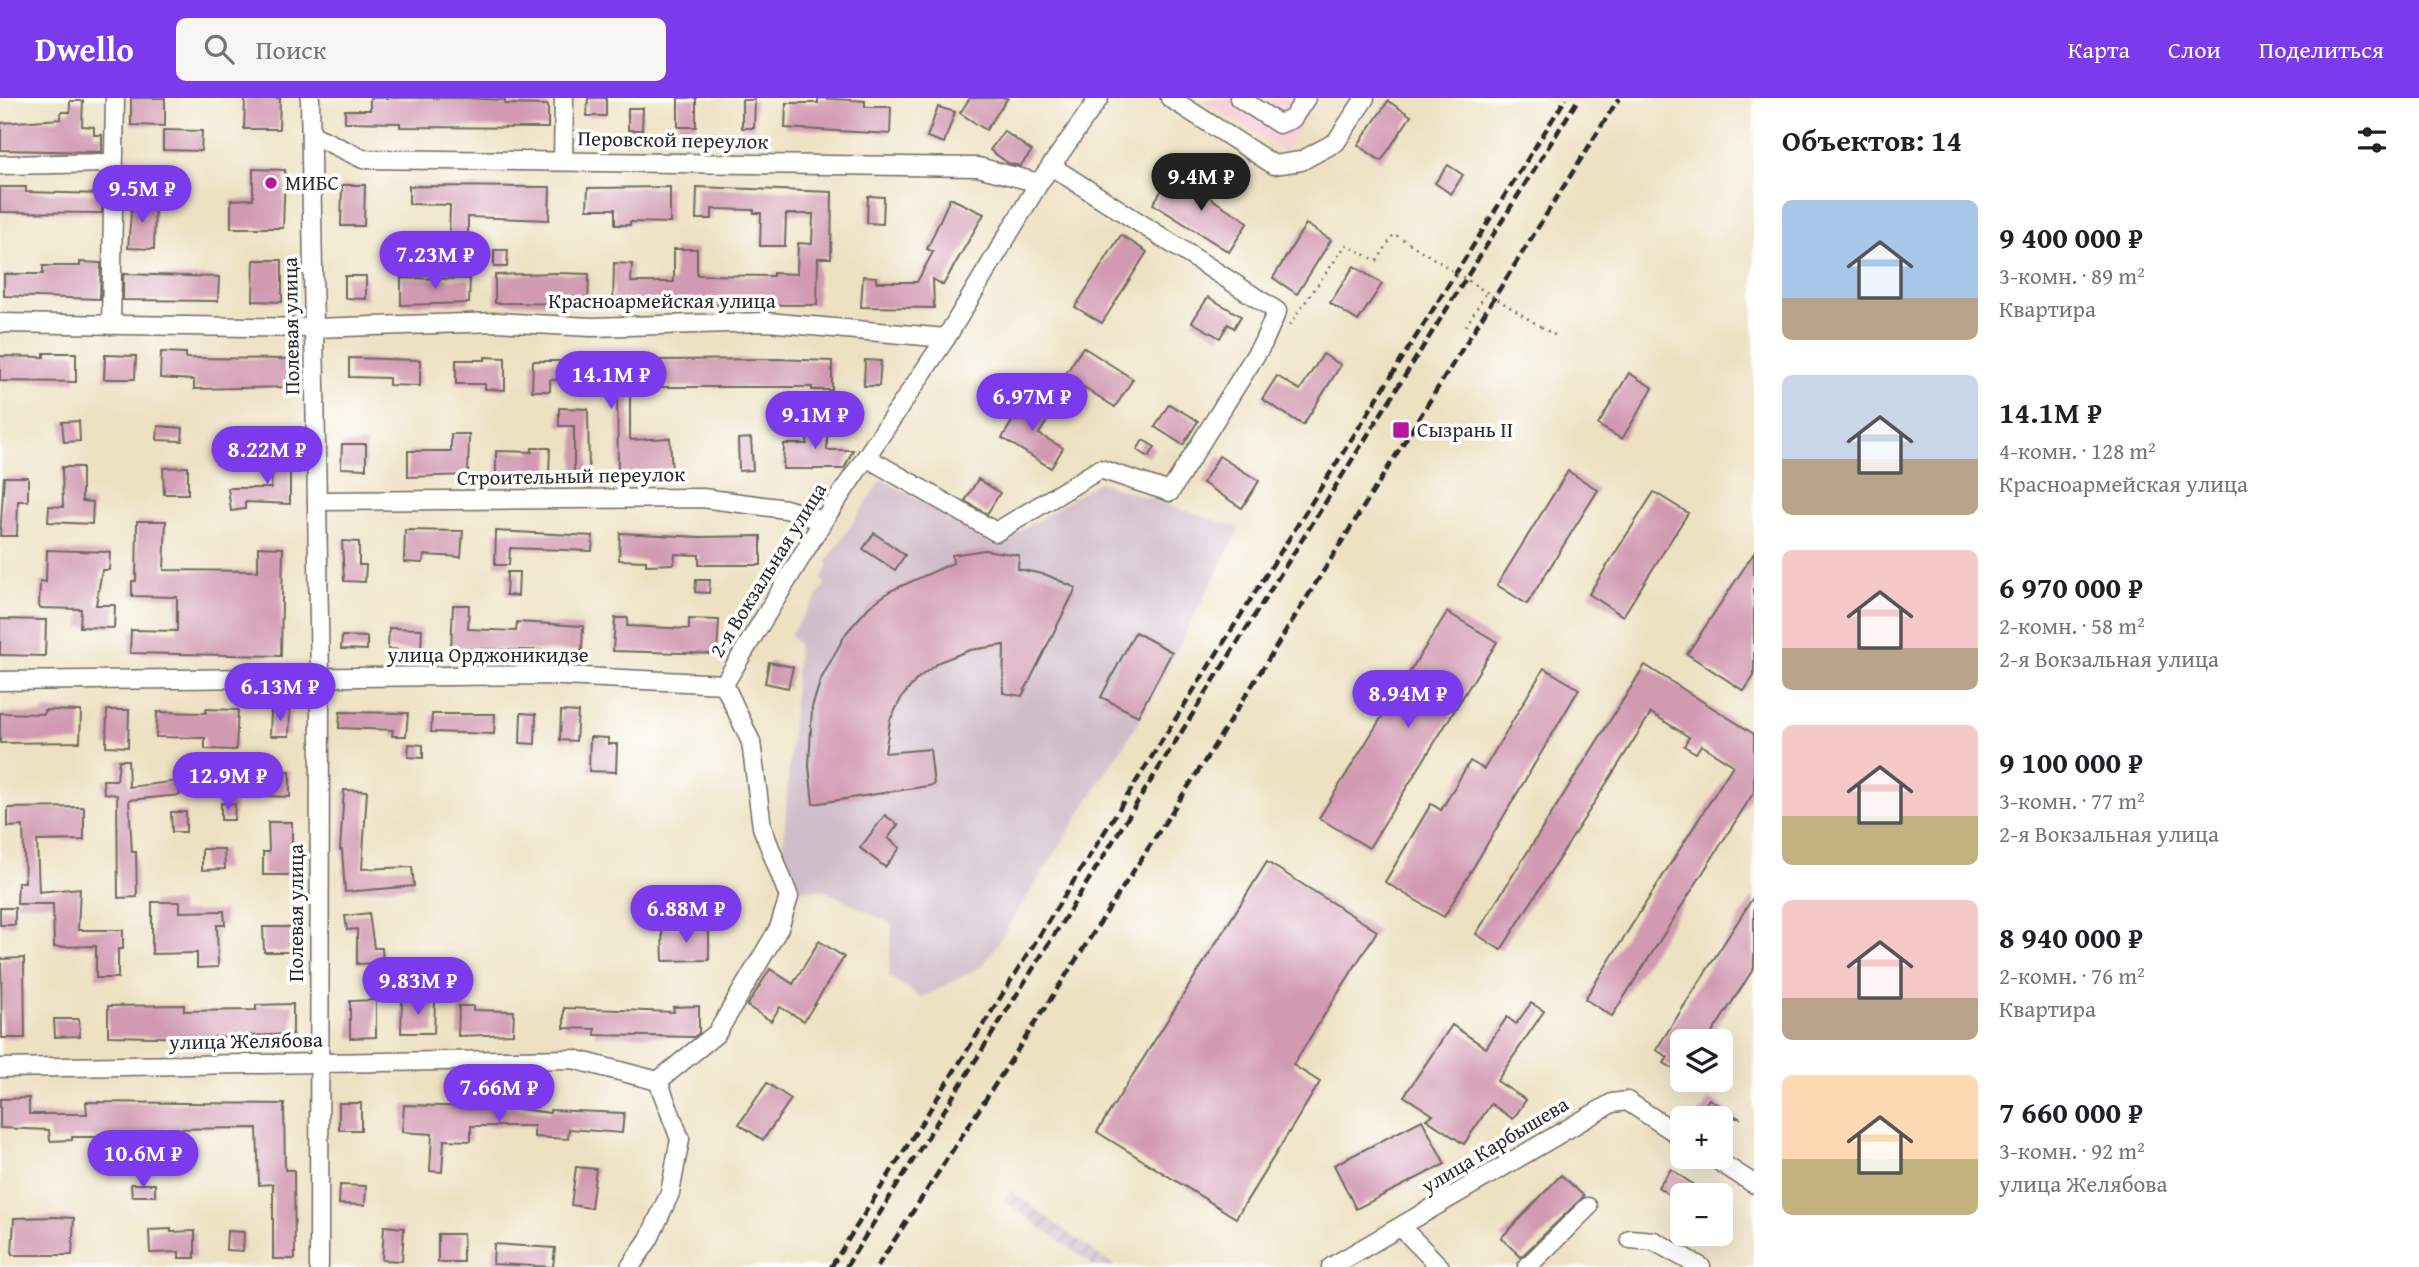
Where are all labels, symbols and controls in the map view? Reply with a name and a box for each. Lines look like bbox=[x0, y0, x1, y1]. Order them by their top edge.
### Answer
search box bbox=[176, 18, 666, 81]
text: Dwello bbox=[35, 25, 134, 73]
icon: search bbox=[200, 30, 238, 68]
text: Поиск bbox=[256, 30, 326, 69]
text: Карта bbox=[2068, 32, 2130, 67]
text: Слои bbox=[2168, 32, 2221, 67]
text: Поделиться bbox=[2259, 32, 2384, 67]
text: Объектов: 14 bbox=[1782, 118, 1962, 162]
icon: filters bbox=[2353, 121, 2391, 159]
street label: Перовской переулок bbox=[577, 122, 769, 157]
pin: 9.4M ₽ bbox=[1144, 153, 1258, 213]
text: 9.4M ₽ bbox=[1167, 159, 1235, 192]
pin: 9.5M ₽ bbox=[85, 166, 199, 225]
place label: МИБС bbox=[285, 167, 339, 198]
text: 9.5M ₽ bbox=[108, 171, 176, 204]
marker: МИБС bbox=[263, 175, 279, 191]
text: 9 400 000 ₽ bbox=[1999, 215, 2143, 259]
icon: home bbox=[1838, 228, 1922, 312]
pin: 7.23M ₽ bbox=[370, 232, 500, 291]
text: 7.23M ₽ bbox=[395, 237, 475, 270]
street label: Полевая улица bbox=[274, 257, 307, 395]
text: 3-комн. · 89 m² bbox=[1999, 259, 2145, 292]
street label: Красноармейская улица bbox=[548, 285, 776, 316]
text: Квартира bbox=[1999, 292, 2096, 325]
pin: 14.1M ₽ bbox=[546, 352, 676, 411]
text: 14.1M ₽ bbox=[571, 357, 651, 390]
pin: 6.97M ₽ bbox=[967, 374, 1097, 433]
text: 6.97M ₽ bbox=[992, 379, 1072, 412]
text: 14.1M ₽ bbox=[1999, 390, 2102, 434]
pin: 9.1M ₽ bbox=[758, 392, 872, 451]
text: 9.1M ₽ bbox=[781, 397, 849, 430]
icon: home bbox=[1838, 403, 1922, 487]
place label: Сызрань II bbox=[1417, 414, 1513, 445]
marker: Сызрань II bbox=[1391, 420, 1411, 440]
pin: 8.22M ₽ bbox=[202, 426, 332, 486]
text: 8.22M ₽ bbox=[227, 432, 307, 465]
text: 4-комн. · 128 m² bbox=[1999, 434, 2156, 467]
street label: Строительный переулок bbox=[457, 458, 685, 493]
text: Красноармейская улица bbox=[1999, 467, 2248, 500]
street label: 2-я Вокзальная улица bbox=[701, 476, 834, 663]
text: 6 970 000 ₽ bbox=[1999, 565, 2143, 609]
icon: home bbox=[1838, 578, 1922, 662]
text: 2-комн. · 58 m² bbox=[1999, 609, 2145, 642]
street label: улица Орджоникидзе bbox=[386, 639, 589, 670]
text: 2-я Вокзальная улица bbox=[1999, 642, 2219, 675]
pin: 6.13M ₽ bbox=[215, 664, 345, 723]
text: 6.13M ₽ bbox=[240, 669, 320, 702]
pin: 8.94M ₽ bbox=[1343, 670, 1473, 730]
text: 8.94M ₽ bbox=[1368, 676, 1448, 709]
text: 9 100 000 ₽ bbox=[1999, 740, 2143, 784]
pin: 12.9M ₽ bbox=[163, 752, 293, 812]
icon: home bbox=[1838, 753, 1922, 837]
text: 12.9M ₽ bbox=[188, 758, 268, 791]
text: 3-комн. · 77 m² bbox=[1999, 784, 2145, 817]
text: 2-я Вокзальная улица bbox=[1999, 817, 2219, 850]
street label: Полевая улица bbox=[280, 844, 311, 982]
pin: 6.88M ₽ bbox=[621, 886, 751, 945]
text: 6.88M ₽ bbox=[646, 891, 726, 924]
text: 8 940 000 ₽ bbox=[1999, 915, 2143, 959]
icon: home bbox=[1838, 928, 1922, 1012]
pin: 9.83M ₽ bbox=[353, 958, 483, 1017]
text: 2-комн. · 76 m² bbox=[1999, 959, 2145, 992]
text: 9.83M ₽ bbox=[378, 963, 458, 996]
text: Квартира bbox=[1999, 992, 2096, 1025]
street label: улица Желябова bbox=[168, 1024, 323, 1057]
map controls bbox=[1670, 1029, 1733, 1246]
button: layers bbox=[1670, 1029, 1733, 1092]
pin: 7.66M ₽ bbox=[434, 1065, 564, 1124]
text: 7.66M ₽ bbox=[459, 1070, 539, 1103]
street label: улица Карбышева bbox=[1414, 1088, 1574, 1201]
text: 7 660 000 ₽ bbox=[1999, 1090, 2143, 1134]
icon: home bbox=[1838, 1103, 1922, 1187]
button: + bbox=[1670, 1106, 1733, 1169]
pin: 10.6M ₽ bbox=[78, 1130, 208, 1190]
text: 3-комн. · 92 m² bbox=[1999, 1134, 2145, 1167]
text: 10.6M ₽ bbox=[103, 1136, 183, 1169]
text: улица Желябова bbox=[1999, 1167, 2167, 1200]
button: − bbox=[1670, 1183, 1733, 1246]

